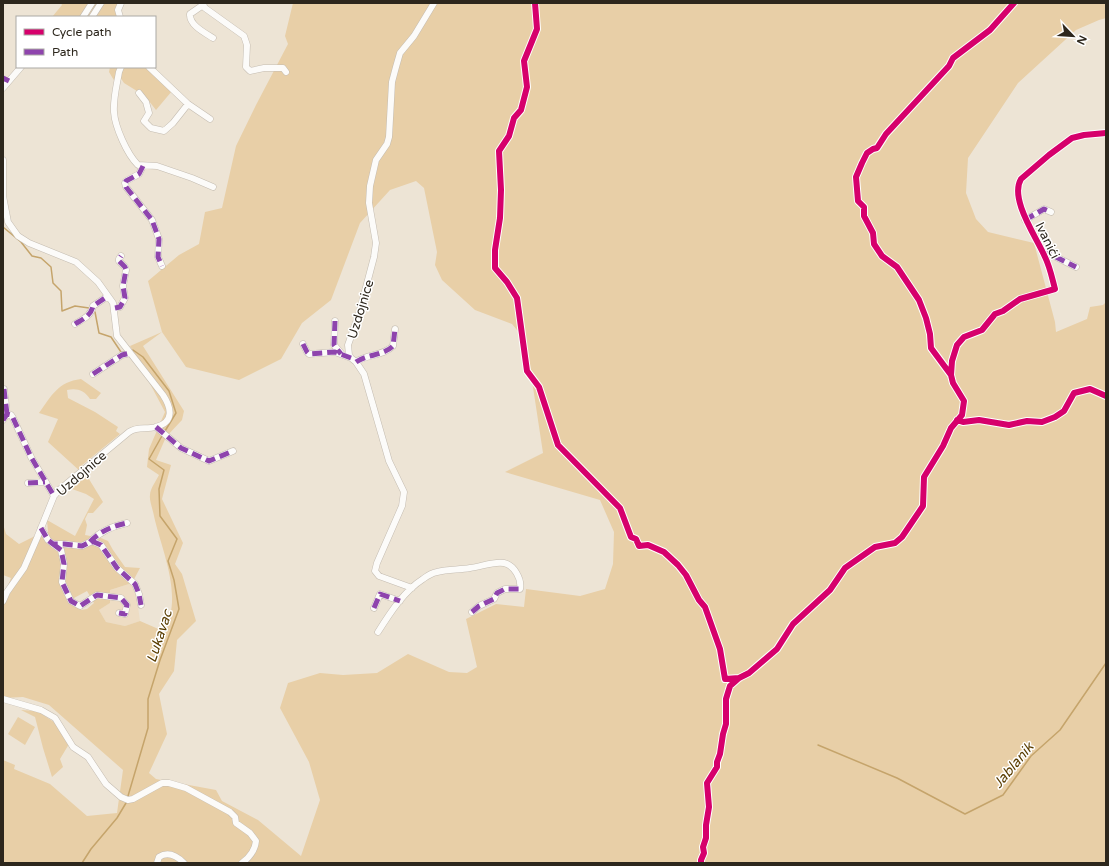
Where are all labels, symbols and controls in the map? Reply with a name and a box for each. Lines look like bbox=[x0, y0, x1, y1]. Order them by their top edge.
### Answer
legend bbox=[16, 16, 156, 68]
north arrow bbox=[1053, 16, 1093, 56]
text: Cycle path bbox=[52, 25, 111, 39]
text: N bbox=[1074, 33, 1089, 47]
text: Path bbox=[52, 45, 78, 59]
street label: Ivanići bbox=[1031, 219, 1063, 261]
street label: Uzdojnice bbox=[344, 278, 378, 341]
street label: Uzdojnice bbox=[53, 448, 110, 500]
water label: Lukavac bbox=[143, 606, 176, 665]
water label: Jablanik bbox=[989, 738, 1038, 792]

